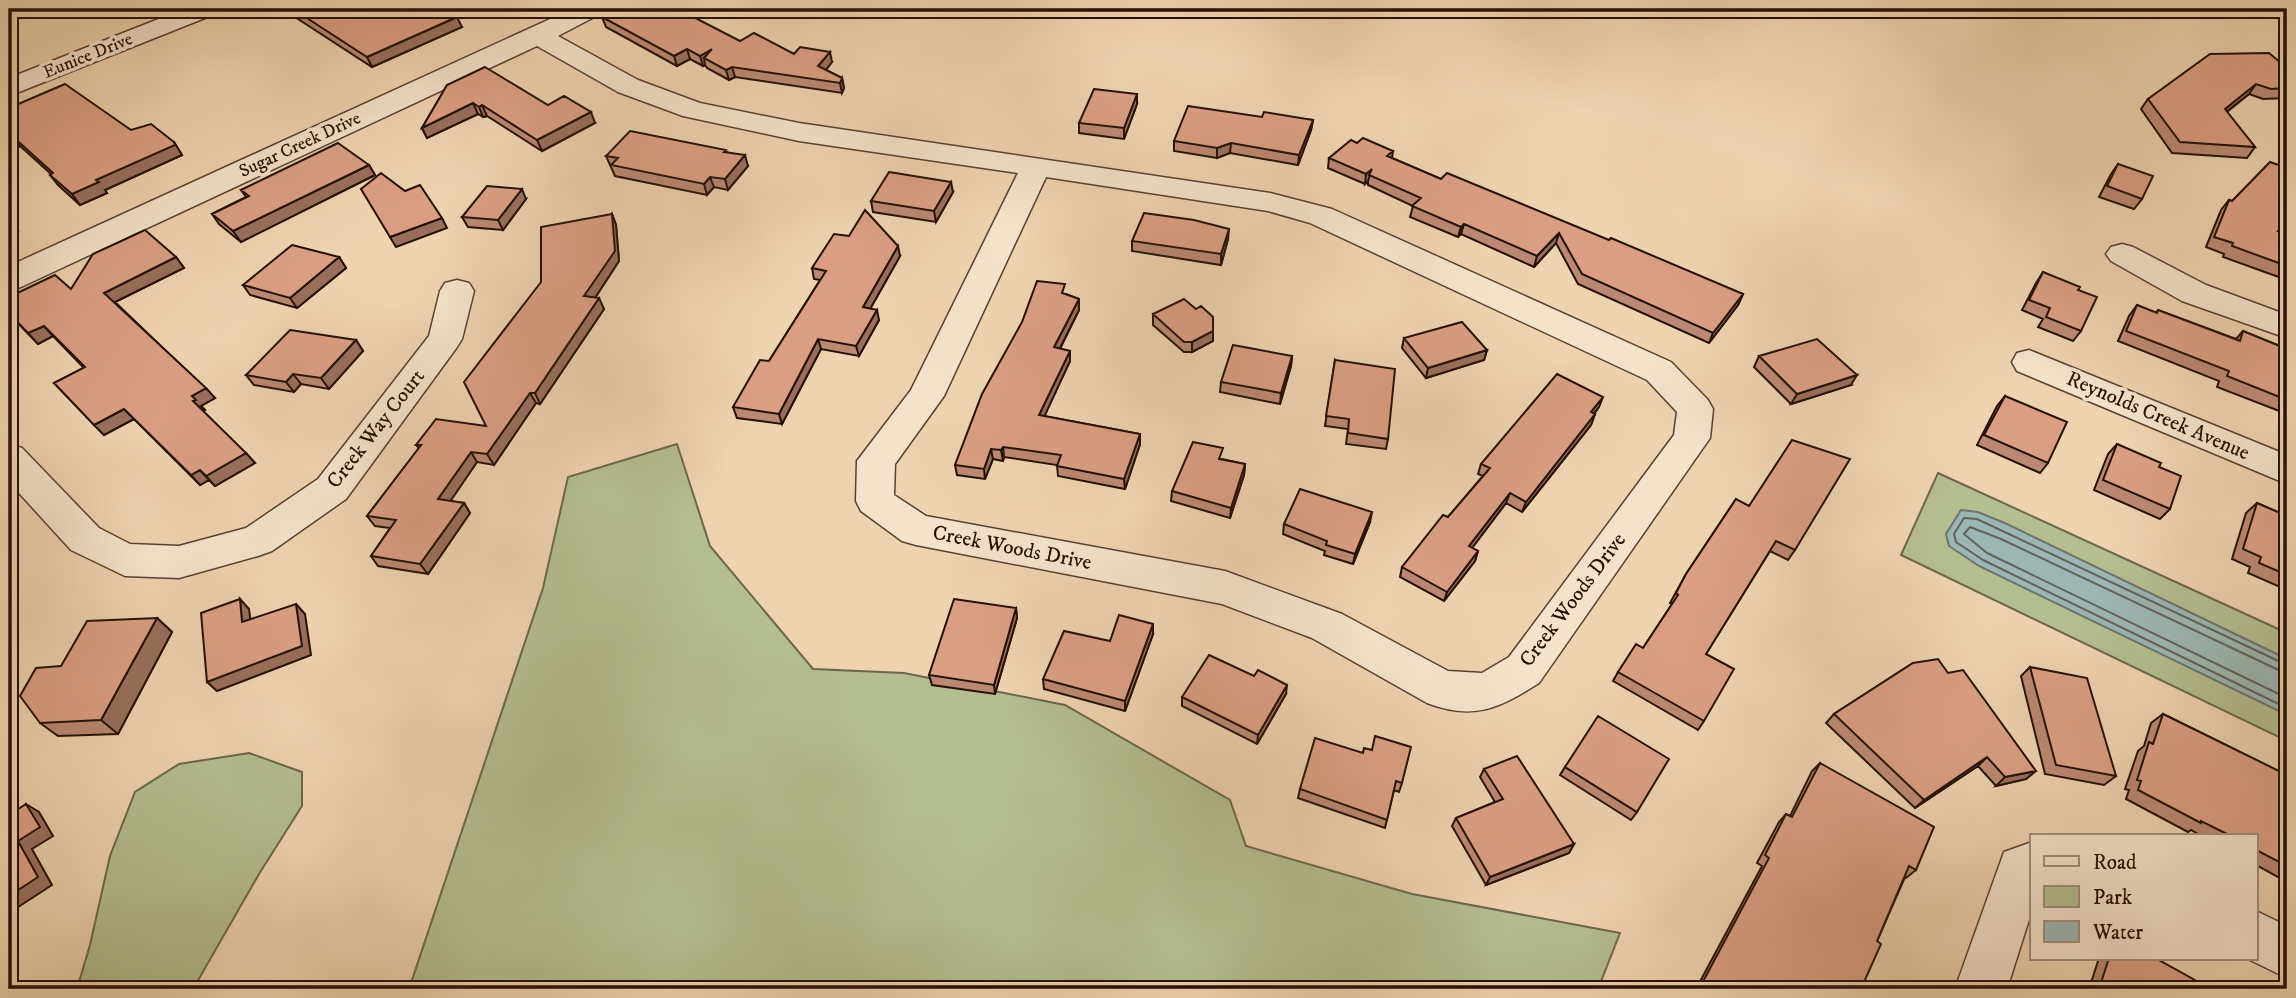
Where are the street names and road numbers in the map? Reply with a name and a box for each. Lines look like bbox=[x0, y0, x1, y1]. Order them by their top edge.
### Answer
street label: Eunice Drive bbox=[40, 28, 136, 84]
street label: Sugar Creek Drive bbox=[236, 107, 364, 183]
street label: Creek Way Court bbox=[321, 364, 431, 494]
street label: Reynolds Creek Avenue bbox=[2063, 366, 2254, 466]
street label: Creek Woods Drive bbox=[930, 520, 1094, 576]
street label: Creek Woods Drive bbox=[1514, 528, 1632, 672]

